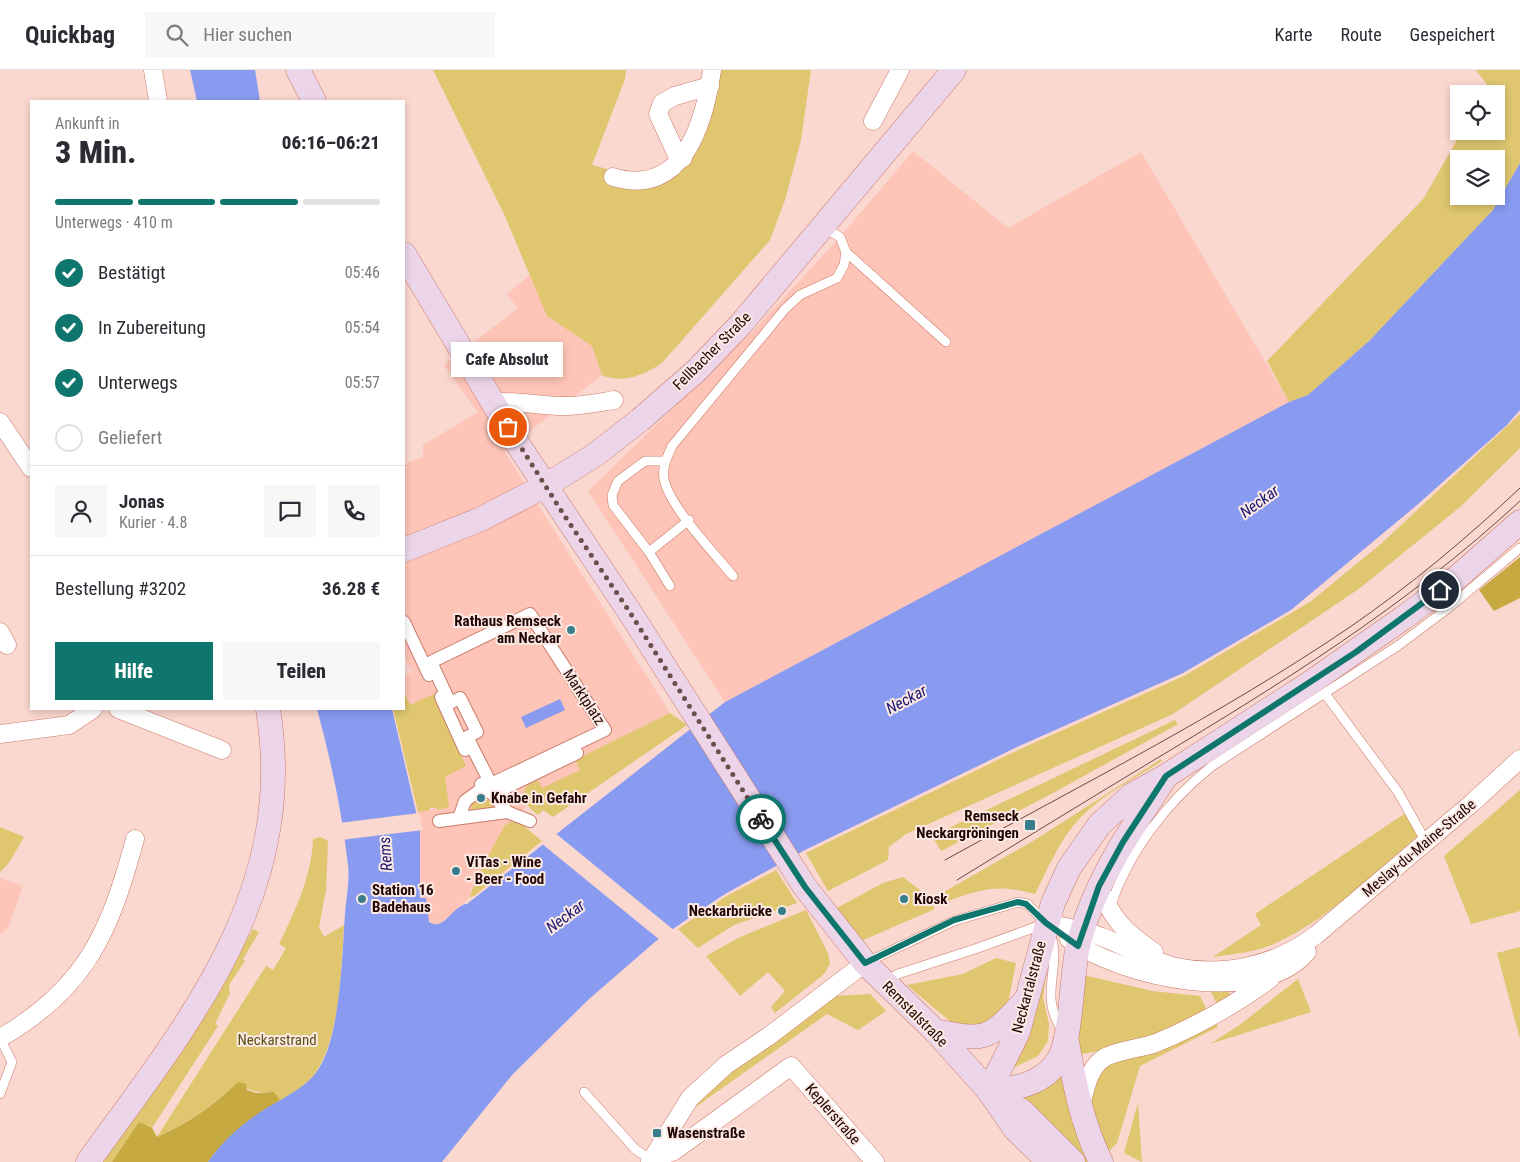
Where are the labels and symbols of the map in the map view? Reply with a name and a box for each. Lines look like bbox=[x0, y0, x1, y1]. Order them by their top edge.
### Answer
street label: Fellbacher Straße bbox=[669, 308, 755, 394]
callout: Cafe Absolut bbox=[452, 342, 564, 377]
pin bbox=[487, 406, 529, 448]
water label: Neckar bbox=[1236, 480, 1283, 522]
pin bbox=[1419, 569, 1461, 611]
place label: Rathaus Remseck am Neckar bbox=[454, 612, 562, 647]
marker: Rathaus Remseck am Neckar bbox=[565, 624, 577, 636]
street label: Marktplatz bbox=[559, 666, 609, 728]
water label: Neckar bbox=[883, 680, 931, 718]
place label: Knabe in Gefahr bbox=[491, 789, 587, 807]
marker: Knabe in Gefahr bbox=[475, 792, 487, 804]
courier bbox=[736, 794, 786, 844]
street label: Meslay-du-Maine-Straße bbox=[1359, 795, 1479, 901]
place label: Remseck Neckargröningen bbox=[916, 807, 1020, 842]
marker: Remseck Neckargröningen bbox=[1023, 818, 1037, 832]
water label: Rems bbox=[375, 836, 396, 872]
place label: ViTas - Wine - Beer - Food bbox=[466, 853, 544, 888]
marker: ViTas - Wine - Beer - Food bbox=[450, 865, 462, 877]
place label: Station 16 Badehaus bbox=[372, 881, 434, 916]
place label: Kiosk bbox=[914, 890, 948, 908]
marker: Station 16 Badehaus bbox=[356, 893, 368, 905]
marker: Kiosk bbox=[898, 893, 910, 905]
water label: Neckar bbox=[542, 895, 589, 937]
place label: Neckarbrücke bbox=[689, 902, 772, 920]
marker: Neckarbrücke bbox=[776, 905, 788, 917]
street label: Neckartalstraße bbox=[1008, 939, 1050, 1035]
street label: Remstalstraße bbox=[878, 977, 952, 1051]
park label: Neckarstrand bbox=[237, 1031, 317, 1049]
street label: Keplerstraße bbox=[802, 1080, 864, 1148]
place label: Wasenstraße bbox=[667, 1124, 745, 1142]
marker: Wasenstraße bbox=[651, 1127, 663, 1139]

